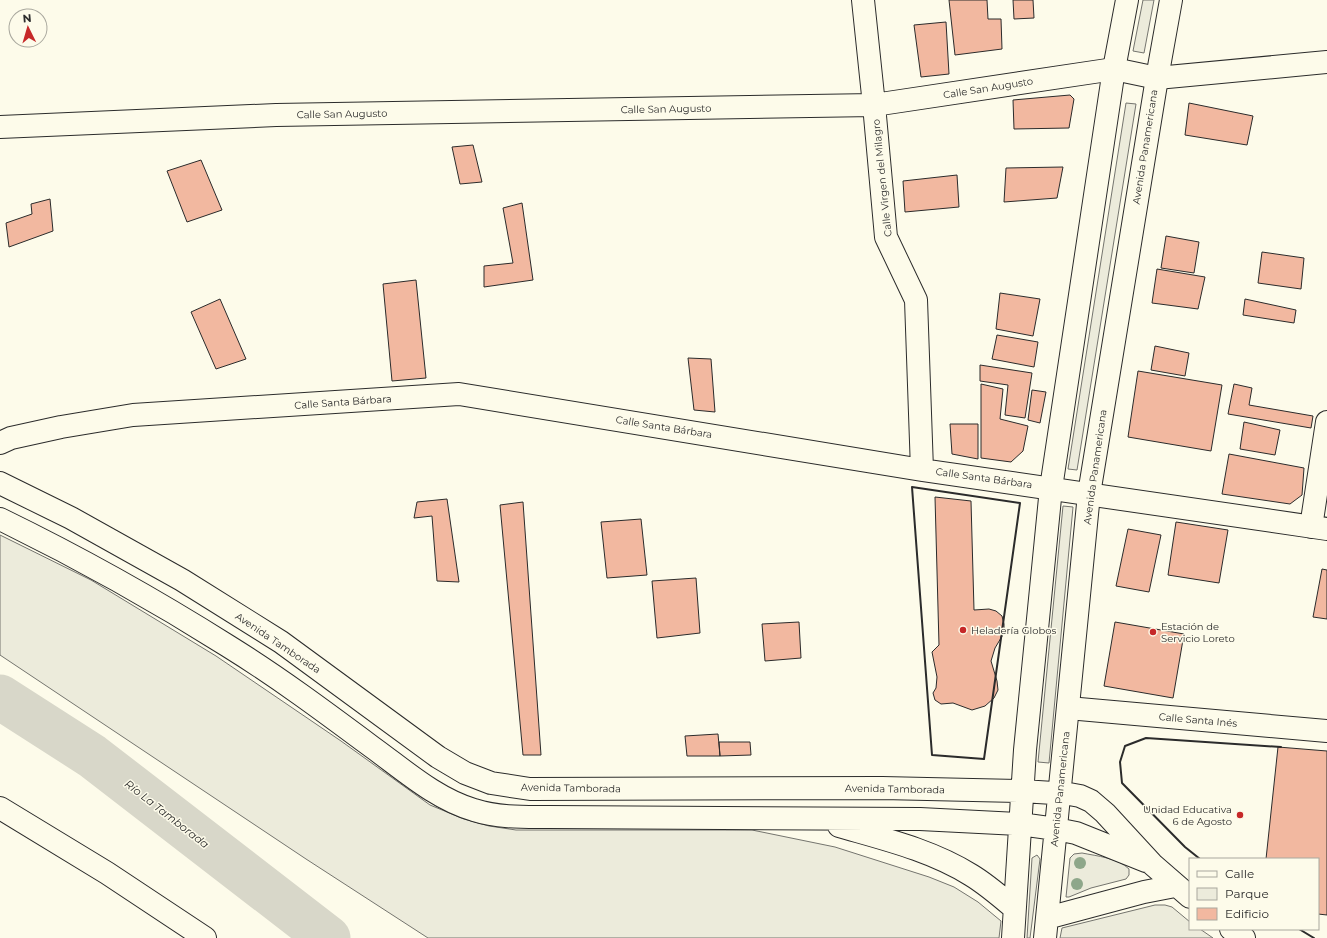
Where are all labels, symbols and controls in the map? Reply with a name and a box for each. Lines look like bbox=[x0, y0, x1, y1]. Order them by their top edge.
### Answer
north arrow bbox=[8, 8, 48, 48]
text: N bbox=[22, 11, 32, 25]
street label: Calle San Augusto bbox=[942, 74, 1034, 102]
street label: Avenida Panamericana bbox=[1130, 89, 1160, 205]
street label: Calle San Augusto bbox=[621, 102, 711, 116]
street label: Calle San Augusto bbox=[297, 107, 387, 121]
street label: Calle Virgen del Milagro bbox=[869, 118, 895, 238]
street label: Calle Santa Bárbara bbox=[294, 392, 392, 412]
street label: Avenida Panamericana bbox=[1080, 409, 1110, 525]
street label: Calle Santa Bárbara bbox=[615, 413, 713, 441]
street label: Calle Santa Bárbara bbox=[935, 465, 1033, 491]
street label: Avenida Tamborada bbox=[233, 610, 323, 676]
place label: Estación de Servicio Loreto bbox=[1161, 620, 1235, 645]
place label: Heladería Globos bbox=[971, 624, 1056, 637]
marker: Heladería Globos bbox=[958, 625, 968, 635]
marker: Estación de Servicio Loreto bbox=[1148, 627, 1158, 637]
street label: Calle Santa Inés bbox=[1158, 710, 1238, 730]
street label: Avenida Panamericana bbox=[1047, 731, 1073, 847]
water label: Río La Tamborada bbox=[122, 777, 212, 851]
street label: Avenida Tamborada bbox=[521, 781, 621, 795]
street label: Avenida Tamborada bbox=[845, 782, 945, 796]
place label: Unidad Educativa 6 de Agosto bbox=[1143, 803, 1232, 828]
marker: Unidad Educativa 6 de Agosto bbox=[1235, 810, 1245, 820]
legend bbox=[1189, 858, 1319, 930]
text: Calle bbox=[1225, 866, 1254, 881]
text: Parque bbox=[1225, 886, 1269, 901]
text: Edificio bbox=[1225, 906, 1269, 921]

